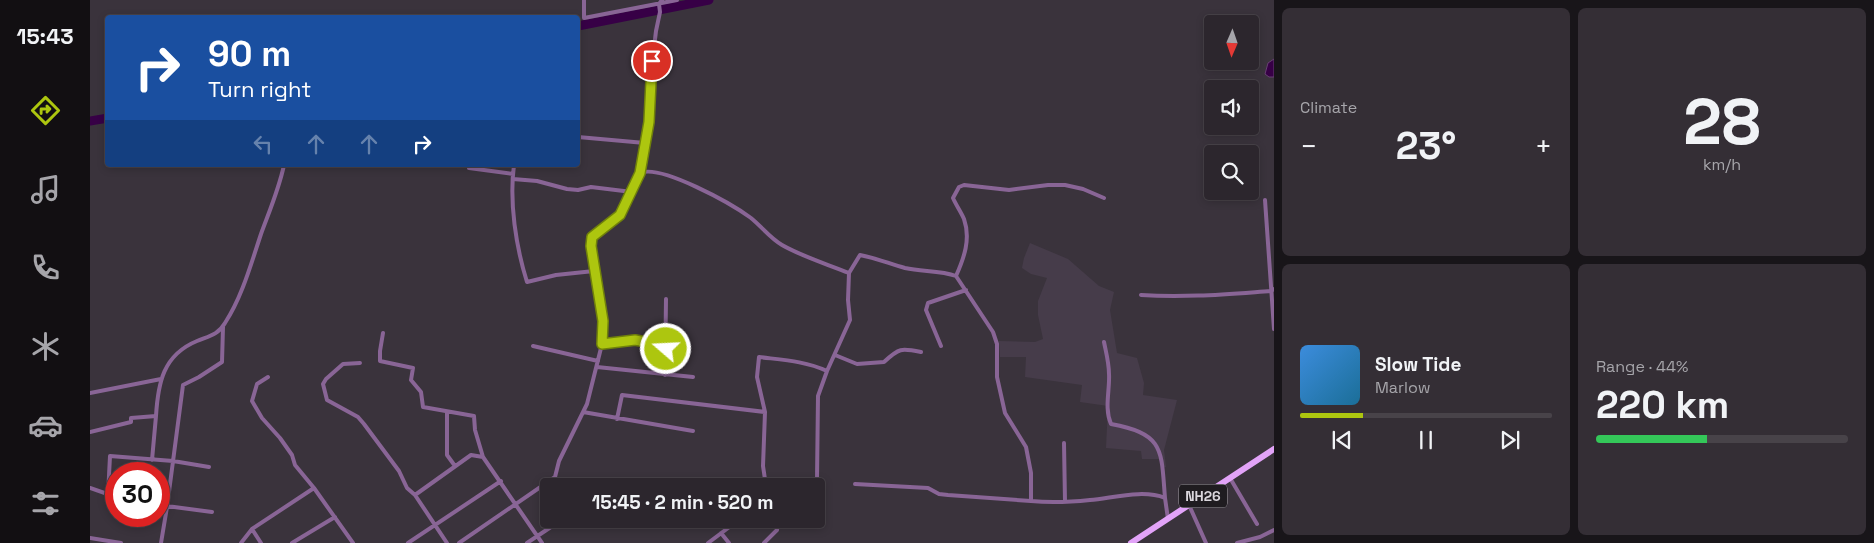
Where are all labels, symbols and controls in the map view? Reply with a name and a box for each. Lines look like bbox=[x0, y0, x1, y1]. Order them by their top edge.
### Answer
north arrow bbox=[1204, 15, 1259, 70]
map controls bbox=[1204, 15, 1259, 200]
text: 15:43 bbox=[16, 22, 74, 50]
text: 90 m bbox=[208, 32, 291, 76]
icon: right bbox=[125, 35, 190, 100]
pin bbox=[631, 40, 673, 82]
icon: arrive bbox=[638, 47, 666, 75]
text: Turn right bbox=[208, 75, 311, 103]
button: sound bbox=[1204, 80, 1259, 135]
text: 28 bbox=[1683, 80, 1761, 163]
icon: directions bbox=[28, 93, 63, 128]
text: Climate bbox=[1300, 97, 1357, 118]
text: 23° bbox=[1396, 122, 1456, 170]
text: − bbox=[1300, 128, 1317, 164]
text: + bbox=[1535, 128, 1552, 164]
icon: left bbox=[249, 130, 277, 158]
icon: ahead bbox=[302, 130, 330, 158]
icon: ahead bbox=[355, 130, 383, 158]
icon: right bbox=[408, 130, 436, 158]
button: search bbox=[1204, 145, 1259, 200]
text: km/h bbox=[1703, 154, 1741, 175]
icon: music bbox=[28, 172, 63, 207]
icon: phone bbox=[28, 250, 63, 285]
position arrow bbox=[639, 322, 691, 374]
icon: climate bbox=[28, 329, 63, 364]
text: Slow Tide bbox=[1375, 352, 1461, 377]
text: Range · 44% bbox=[1596, 356, 1688, 377]
text: Marlow bbox=[1375, 377, 1431, 398]
text: 220 km bbox=[1596, 381, 1729, 429]
icon: car bbox=[28, 408, 63, 443]
icon: previous bbox=[1328, 426, 1356, 454]
icon: pause bbox=[1412, 426, 1440, 454]
icon: next bbox=[1496, 426, 1524, 454]
speed limit sign: 30 bbox=[105, 462, 170, 527]
road number: NH26 bbox=[1179, 484, 1227, 508]
icon: filters bbox=[28, 486, 63, 521]
text: 15:45 · 2 min · 520 m bbox=[592, 490, 773, 515]

